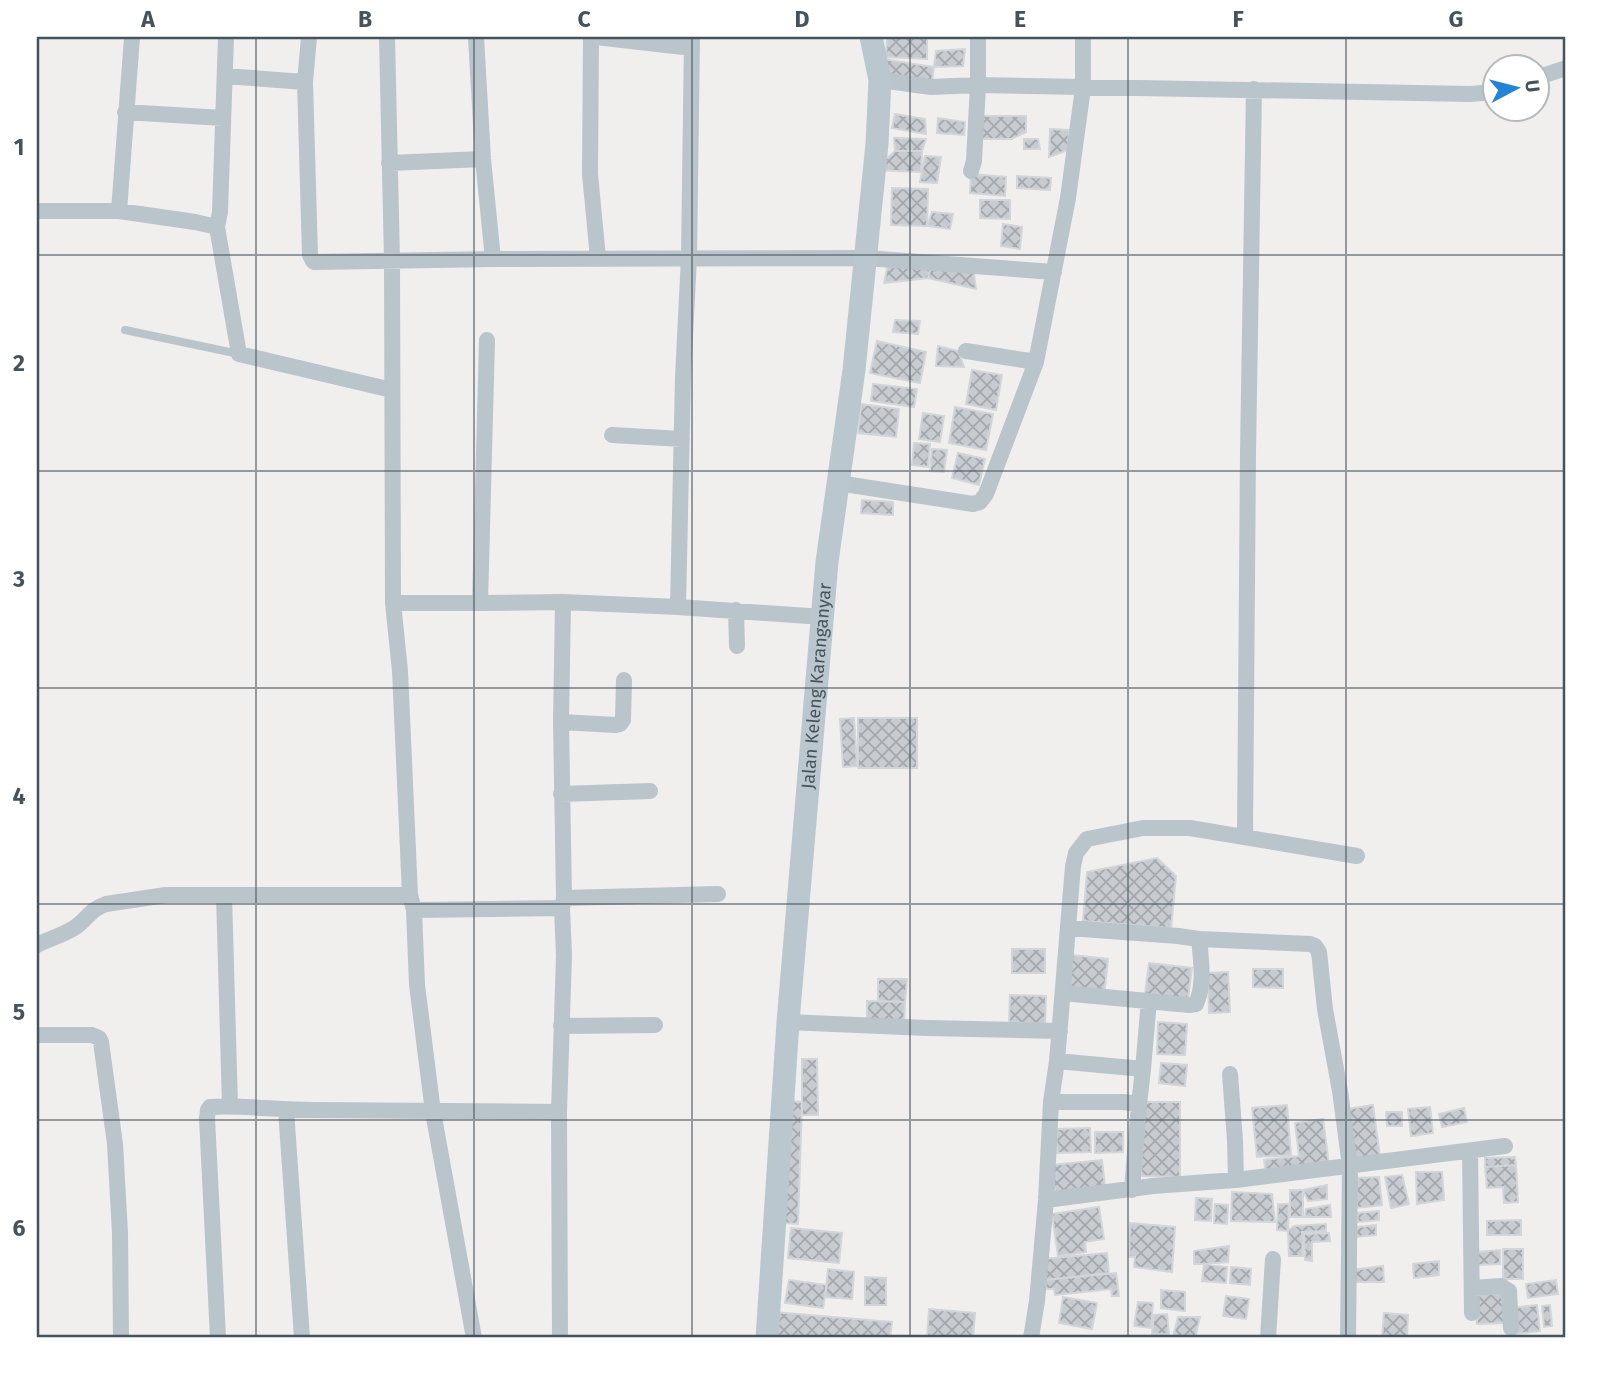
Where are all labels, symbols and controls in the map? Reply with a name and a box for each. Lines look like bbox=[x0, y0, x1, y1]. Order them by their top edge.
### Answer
text: A bbox=[140, 5, 155, 33]
text: B bbox=[358, 5, 372, 33]
text: C bbox=[577, 5, 591, 33]
text: D bbox=[795, 5, 810, 33]
text: E bbox=[1014, 5, 1026, 33]
text: F bbox=[1232, 5, 1244, 33]
text: G bbox=[1449, 5, 1463, 33]
north arrow bbox=[1480, 52, 1550, 122]
text: U bbox=[1520, 78, 1545, 94]
text: 1 bbox=[14, 133, 24, 161]
text: 2 bbox=[13, 349, 25, 377]
text: 3 bbox=[12, 565, 25, 593]
street label: Jalan Keleng Karanganyar bbox=[797, 582, 836, 790]
text: 4 bbox=[13, 782, 26, 810]
text: 5 bbox=[13, 998, 25, 1026]
text: 6 bbox=[13, 1214, 26, 1242]

